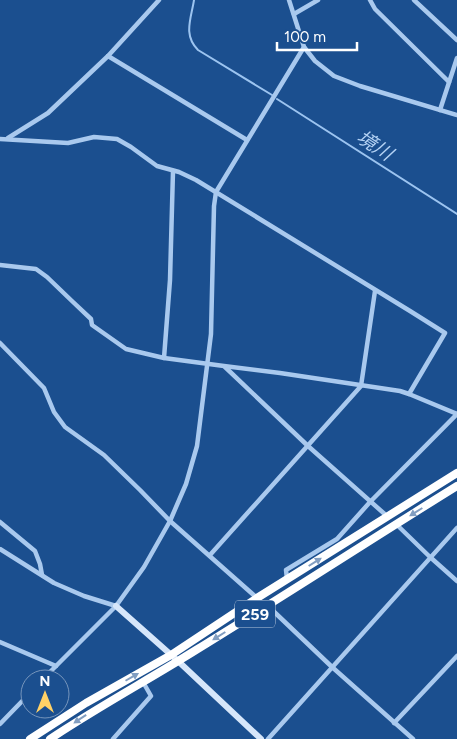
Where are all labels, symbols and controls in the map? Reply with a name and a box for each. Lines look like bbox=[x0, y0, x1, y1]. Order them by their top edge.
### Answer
scale bar bbox=[277, 20, 357, 52]
text: 100 m bbox=[284, 28, 326, 46]
water label: 境川 bbox=[353, 125, 399, 166]
one-way arrow bbox=[409, 507, 422, 516]
one-way arrow bbox=[309, 558, 322, 567]
road number: 259 bbox=[235, 600, 275, 628]
one-way arrow bbox=[213, 631, 226, 640]
north arrow bbox=[20, 669, 70, 719]
text: N bbox=[40, 673, 50, 690]
one-way arrow bbox=[124, 673, 139, 681]
one-way arrow bbox=[73, 715, 87, 724]

